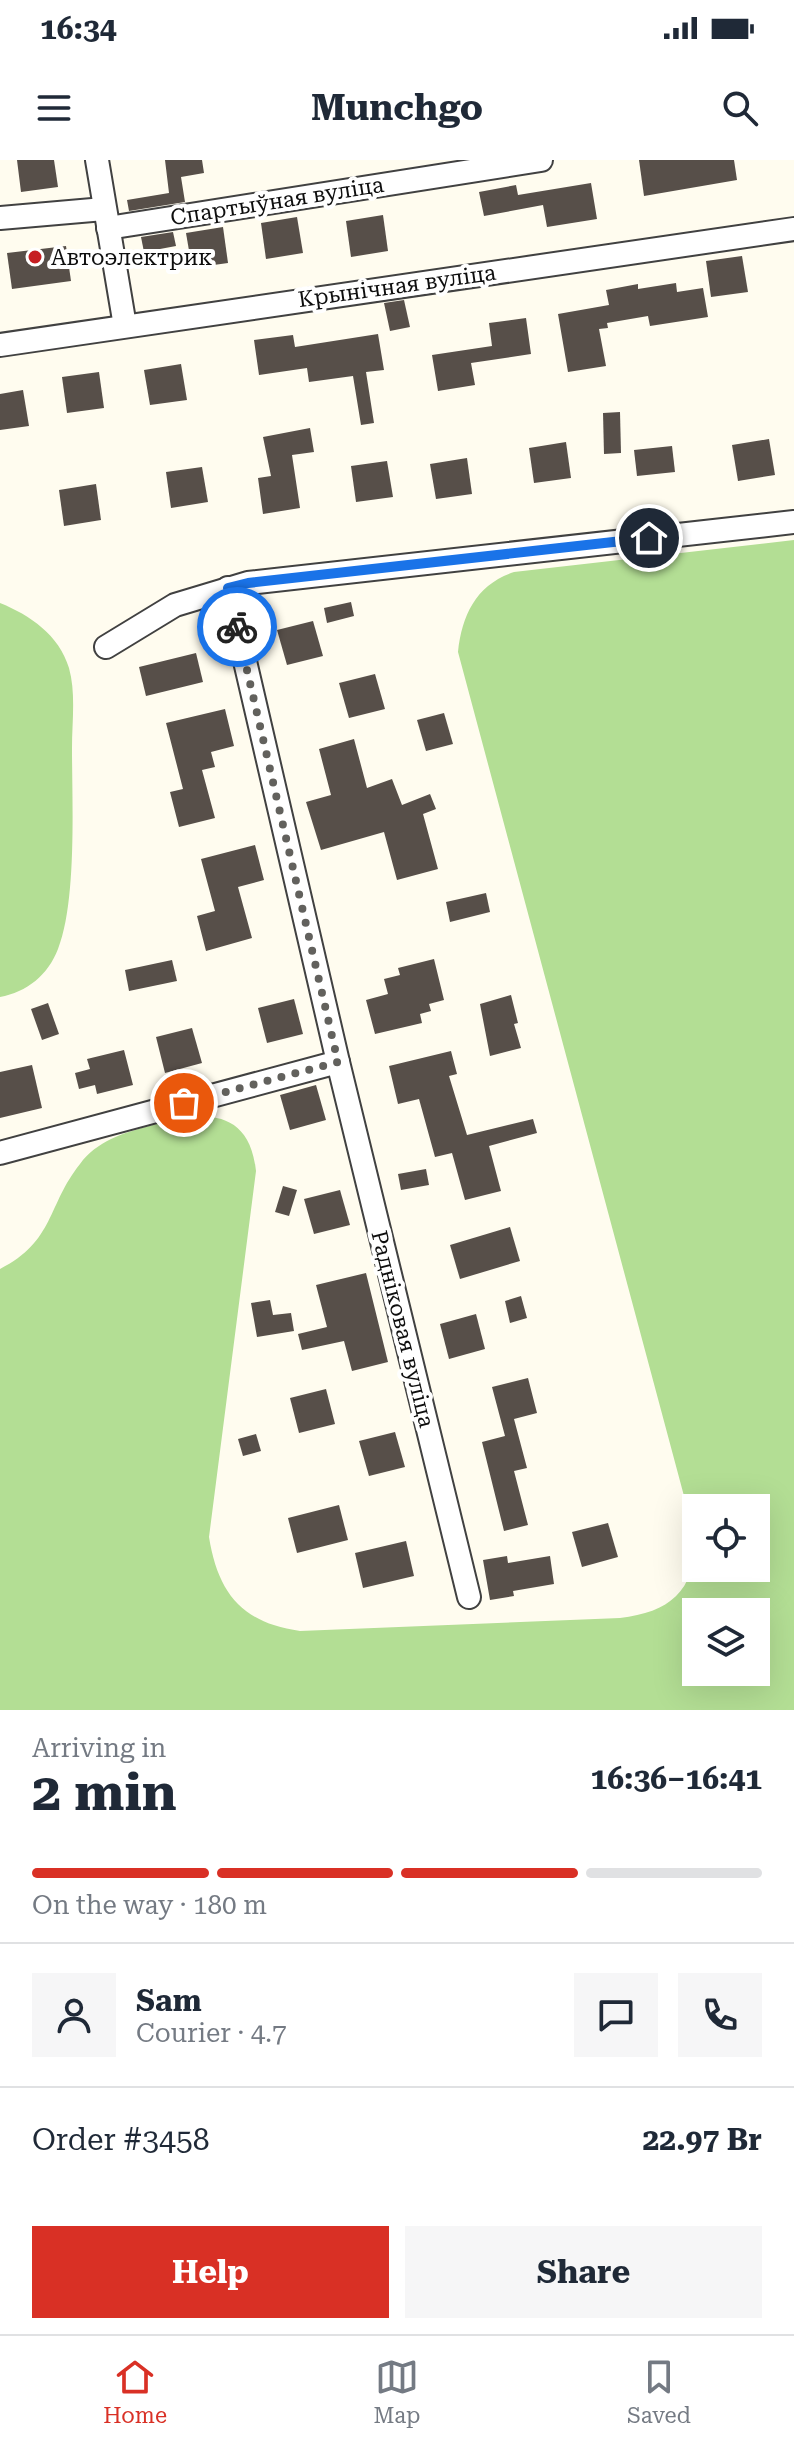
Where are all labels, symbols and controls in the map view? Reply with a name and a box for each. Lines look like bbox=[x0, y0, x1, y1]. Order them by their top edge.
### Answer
text: 16:34 bbox=[40, 11, 117, 46]
icon: menu bbox=[32, 86, 76, 130]
icon: search bbox=[718, 86, 762, 130]
text: Munchgo bbox=[311, 87, 483, 129]
street label: Спартыўная вуліца bbox=[169, 172, 386, 230]
place label: Автоэлектрик bbox=[51, 245, 212, 270]
marker: Автоэлектрик bbox=[26, 248, 44, 266]
street label: Крынічная вуліца bbox=[297, 260, 498, 312]
pin bbox=[615, 504, 683, 572]
icon: home bbox=[627, 516, 671, 560]
courier bbox=[197, 587, 277, 667]
icon: bike bbox=[215, 605, 259, 649]
pin bbox=[150, 1069, 218, 1137]
icon: bag bbox=[162, 1081, 206, 1125]
street label: Радніковая вуліца bbox=[366, 1228, 440, 1430]
map controls bbox=[682, 1494, 770, 1686]
button: locate bbox=[682, 1494, 770, 1582]
button: layers bbox=[682, 1598, 770, 1686]
text: Arriving in bbox=[32, 1733, 166, 1763]
text: 16:36–16:41 bbox=[590, 1761, 762, 1796]
text: 2 min bbox=[32, 1762, 177, 1823]
text: On the way · 180 m bbox=[32, 1890, 267, 1920]
button: person bbox=[32, 1973, 116, 2057]
button: chat bbox=[574, 1973, 658, 2057]
button: phone bbox=[678, 1973, 762, 2057]
text: Sam bbox=[136, 1983, 202, 2018]
text: Courier · 4.7 bbox=[136, 2018, 286, 2048]
text: Order #3458 bbox=[32, 2122, 210, 2157]
text: 22.97 Br bbox=[643, 2122, 762, 2157]
button: Help bbox=[32, 2226, 389, 2318]
button: Share bbox=[405, 2226, 762, 2318]
tab: Home bbox=[103, 2355, 167, 2428]
tab: Map bbox=[373, 2355, 421, 2428]
tab: Saved bbox=[627, 2355, 691, 2428]

